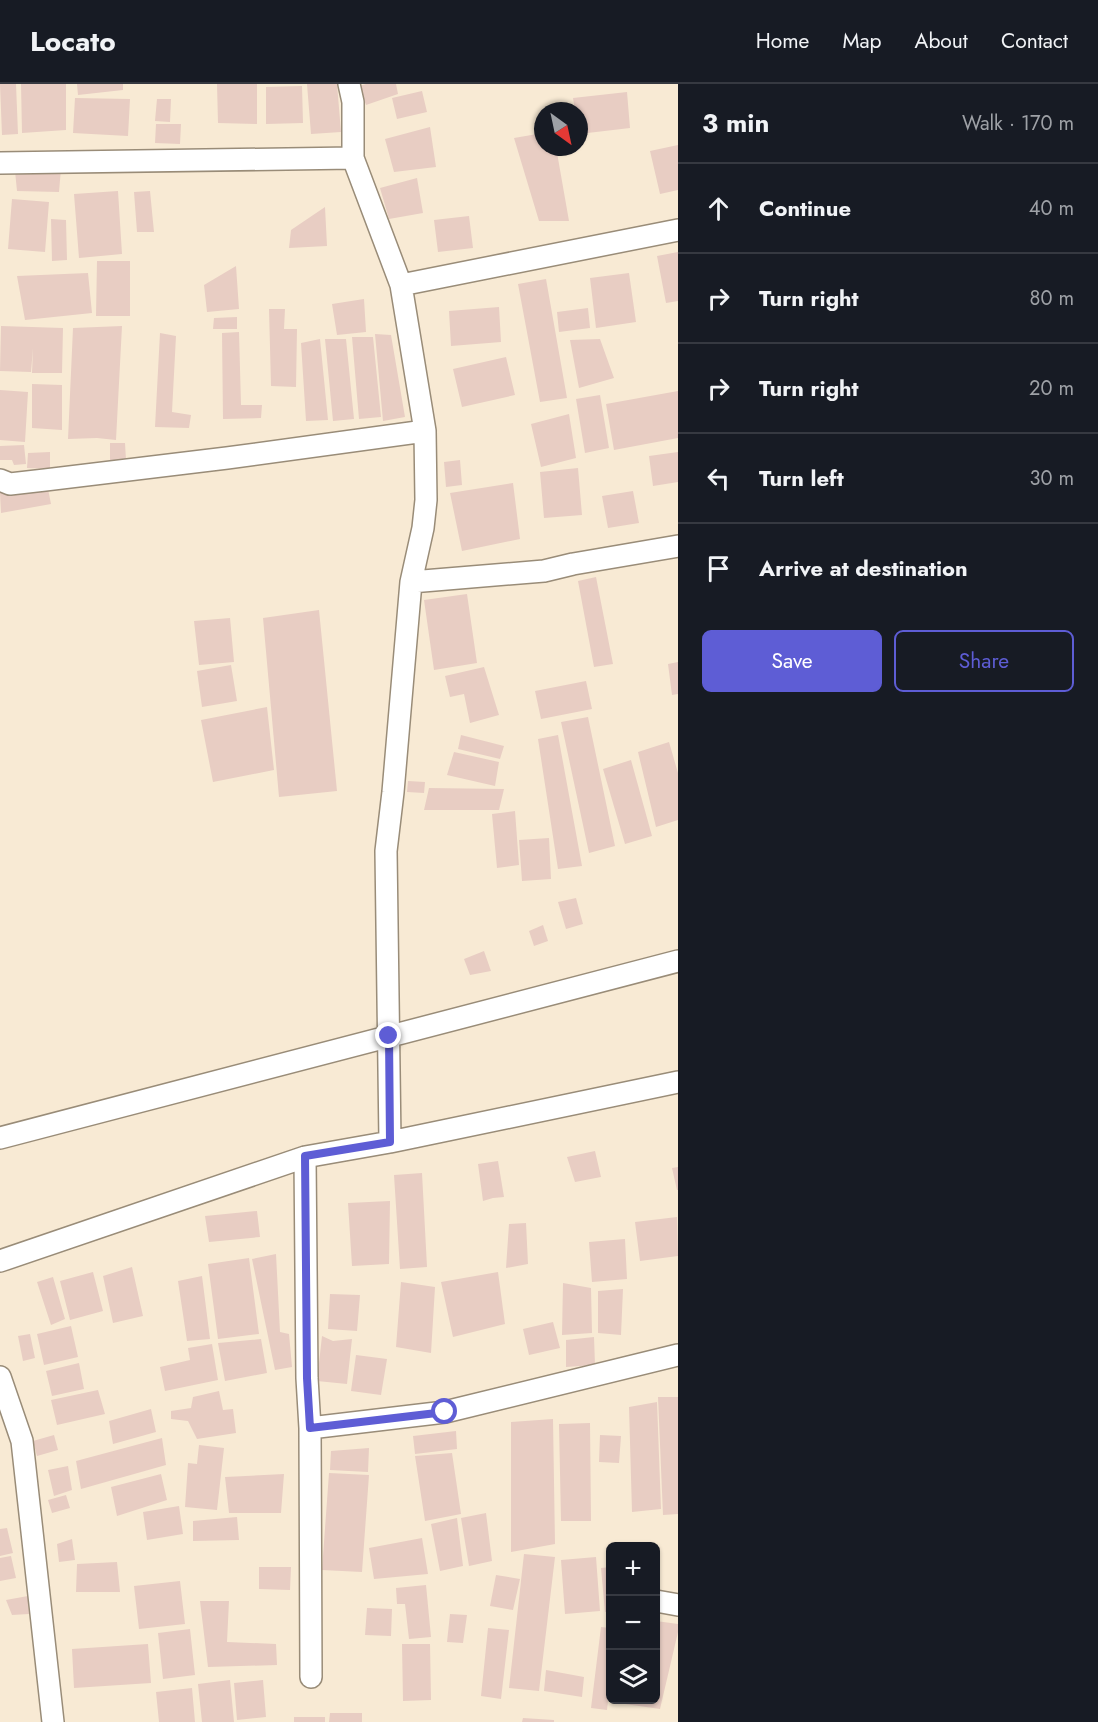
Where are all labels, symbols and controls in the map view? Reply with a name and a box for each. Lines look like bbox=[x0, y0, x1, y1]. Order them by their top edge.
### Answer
text: Locato bbox=[30, 21, 116, 62]
text: Home bbox=[756, 26, 809, 56]
text: Map bbox=[842, 26, 882, 56]
text: About bbox=[915, 26, 968, 56]
text: Contact bbox=[1001, 26, 1068, 56]
north arrow bbox=[534, 102, 588, 156]
text: 3 min bbox=[702, 104, 769, 142]
text: Walk · 170 m bbox=[962, 109, 1074, 138]
icon: ahead bbox=[702, 192, 735, 225]
text: Continue bbox=[759, 192, 851, 224]
text: 40 m bbox=[1029, 194, 1074, 223]
icon: right bbox=[702, 282, 735, 315]
text: Turn right bbox=[759, 282, 859, 314]
text: 80 m bbox=[1029, 284, 1074, 313]
icon: right bbox=[702, 372, 735, 405]
text: Turn right bbox=[759, 372, 859, 404]
text: 20 m bbox=[1029, 374, 1074, 403]
icon: left bbox=[702, 462, 735, 495]
text: Turn left bbox=[759, 462, 844, 494]
text: 30 m bbox=[1029, 464, 1074, 493]
icon: arrive bbox=[702, 552, 735, 585]
text: Arrive at destination bbox=[759, 552, 968, 584]
button: Save bbox=[702, 630, 882, 692]
button: Share bbox=[894, 630, 1074, 692]
route end bbox=[375, 1022, 401, 1048]
route start bbox=[431, 1398, 457, 1424]
map controls bbox=[606, 1542, 660, 1704]
button: + bbox=[606, 1542, 660, 1596]
button: − bbox=[606, 1596, 660, 1650]
button: layers bbox=[606, 1650, 660, 1704]

